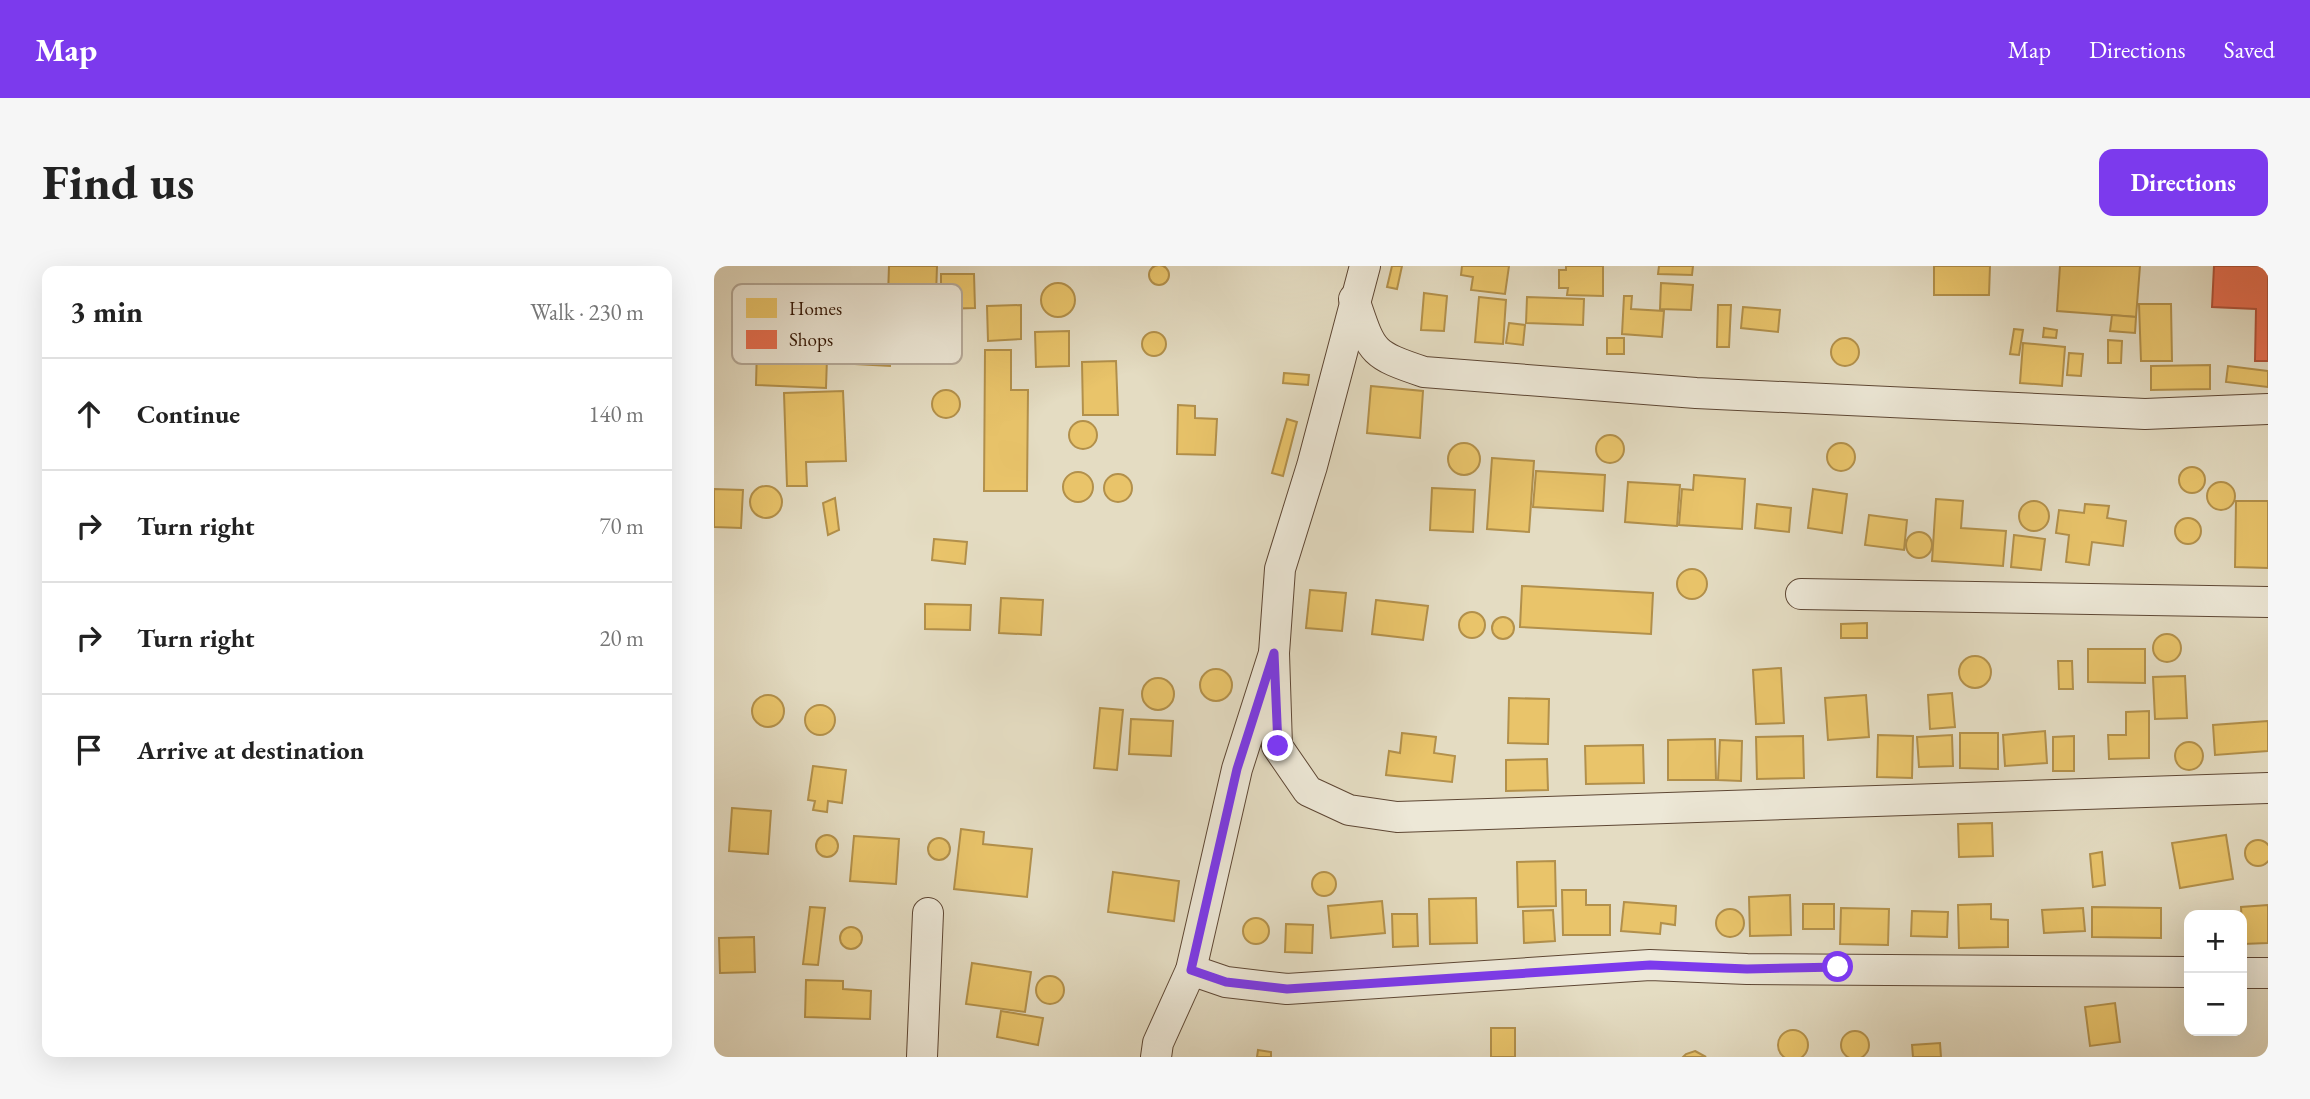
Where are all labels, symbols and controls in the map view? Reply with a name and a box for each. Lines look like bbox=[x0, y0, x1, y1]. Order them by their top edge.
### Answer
text: Map bbox=[35, 28, 97, 71]
text: Map bbox=[2008, 34, 2051, 65]
text: Directions bbox=[2089, 34, 2186, 65]
text: Saved bbox=[2224, 34, 2275, 65]
button: Directions bbox=[2099, 149, 2268, 216]
text: Find us bbox=[42, 150, 194, 214]
legend bbox=[732, 284, 962, 364]
text: 3 min bbox=[70, 292, 143, 331]
text: Homes bbox=[789, 296, 842, 321]
text: Walk · 230 m bbox=[530, 297, 644, 327]
text: Shops bbox=[789, 327, 833, 352]
icon: ahead bbox=[70, 395, 108, 433]
text: Continue bbox=[137, 397, 240, 431]
text: 140 m bbox=[588, 399, 644, 429]
icon: right bbox=[70, 507, 108, 545]
text: Turn right bbox=[137, 509, 255, 543]
text: 70 m bbox=[599, 511, 644, 541]
icon: right bbox=[70, 619, 108, 657]
text: Turn right bbox=[137, 621, 255, 655]
text: 20 m bbox=[599, 623, 644, 653]
route end bbox=[1262, 730, 1293, 761]
icon: arrive bbox=[70, 731, 108, 769]
text: Arrive at destination bbox=[137, 733, 364, 767]
map controls bbox=[2184, 910, 2247, 1036]
button: + bbox=[2184, 910, 2247, 973]
route start bbox=[1822, 951, 1853, 982]
button: − bbox=[2184, 973, 2247, 1036]

